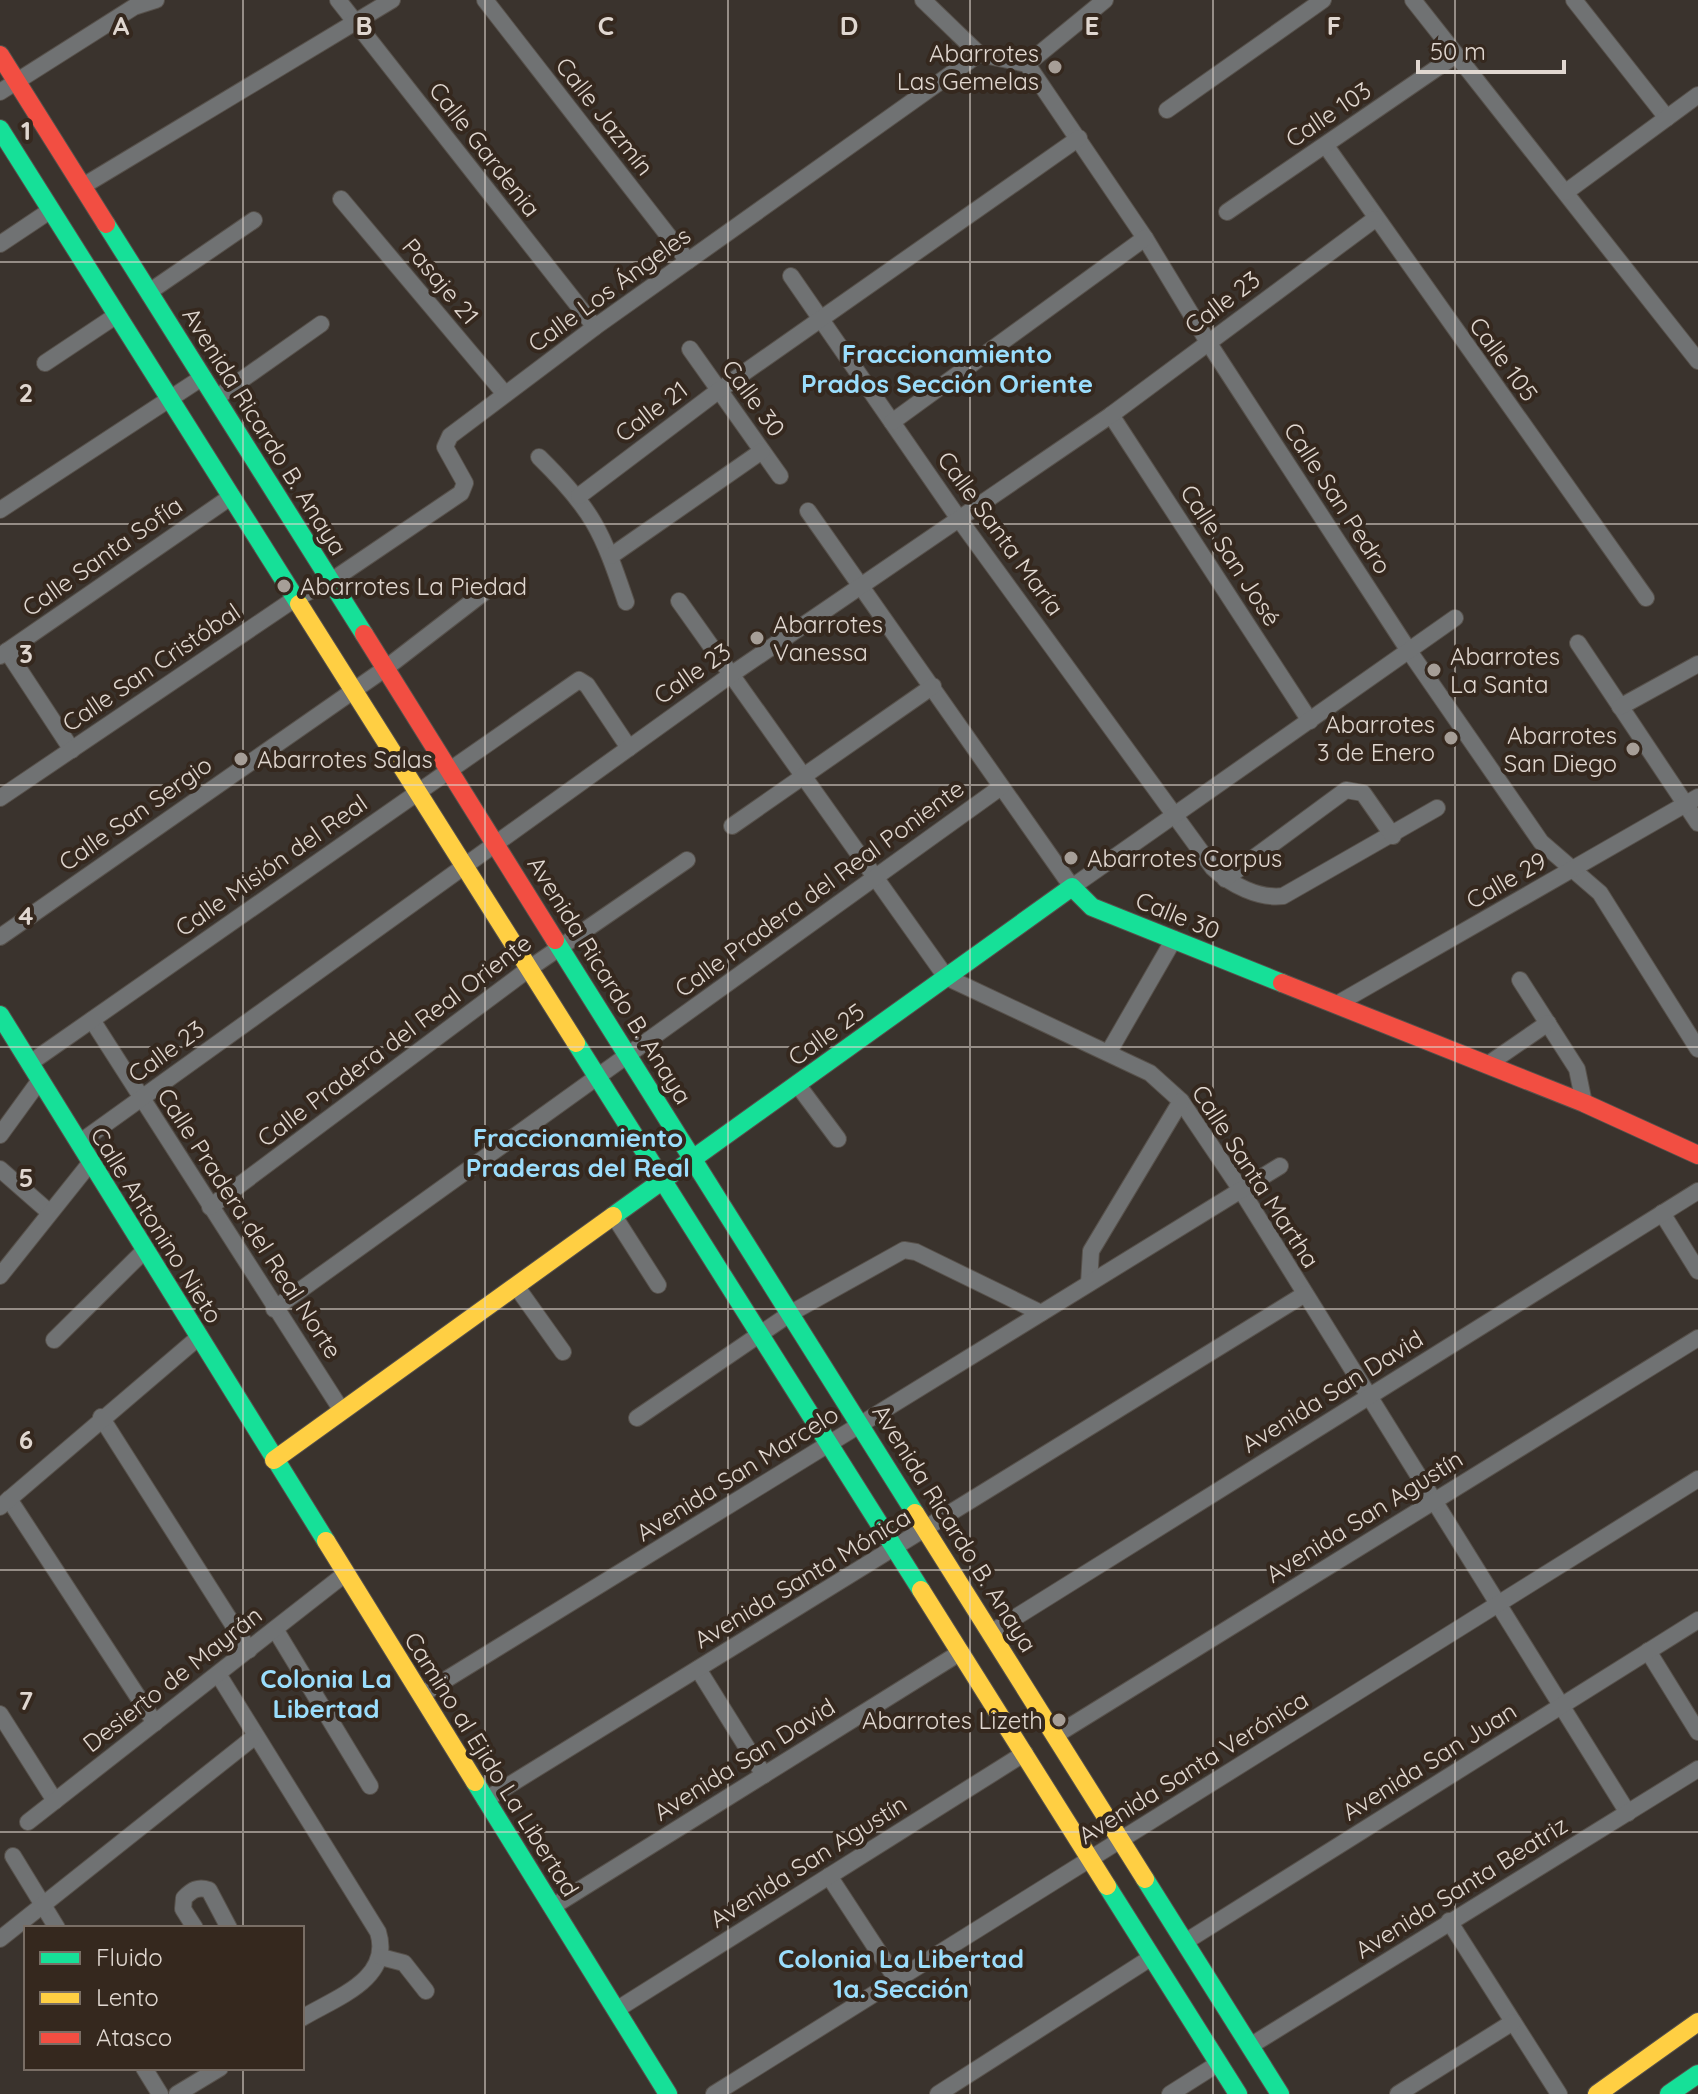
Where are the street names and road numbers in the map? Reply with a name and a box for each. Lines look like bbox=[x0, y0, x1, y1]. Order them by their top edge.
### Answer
street label: Calle Jazmín bbox=[550, 51, 660, 181]
street label: Calle 103 bbox=[1279, 74, 1377, 154]
street label: Calle Gardenia bbox=[423, 76, 547, 222]
street label: Calle Los Ángeles bbox=[522, 220, 696, 358]
street label: Pasaje 21 bbox=[396, 232, 486, 330]
street label: Calle 23 bbox=[1178, 264, 1266, 340]
street label: Avenida Ricardo B. Anaya bbox=[176, 301, 354, 561]
street label: Calle 105 bbox=[1463, 311, 1545, 407]
street label: Calle 30 bbox=[716, 354, 792, 442]
street label: Calle 21 bbox=[609, 374, 693, 448]
street label: Calle San Pedro bbox=[1278, 416, 1398, 580]
street label: Calle Santa María bbox=[931, 445, 1071, 621]
street label: Calle San José bbox=[1174, 479, 1288, 631]
street label: Calle Santa Sofía bbox=[16, 490, 188, 622]
street label: Calle San Cristóbal bbox=[56, 596, 246, 738]
street label: Calle 23 bbox=[648, 636, 736, 710]
street label: Calle San Sergio bbox=[53, 749, 217, 877]
street label: Calle Pradera del Real Poniente bbox=[669, 773, 969, 1003]
street label: Calle Misión del Real bbox=[169, 788, 373, 942]
street label: Calle 29 bbox=[1460, 845, 1552, 915]
street label: Avenida Ricardo B. Anaya bbox=[521, 850, 699, 1110]
street label: Calle 30 bbox=[1132, 885, 1224, 945]
street label: Calle Pradera del Real Oriente bbox=[251, 927, 537, 1153]
street label: Calle 25 bbox=[782, 996, 870, 1072]
street label: Calle 23 bbox=[122, 1013, 210, 1089]
street label: Calle Santa Martha bbox=[1186, 1079, 1326, 1273]
street label: Calle Pradera del Real Norte bbox=[151, 1082, 349, 1364]
street label: Calle Antonino Nieto bbox=[84, 1121, 230, 1329]
street label: Avenida San David bbox=[1236, 1323, 1428, 1459]
street label: Avenida Ricardo B. Anaya bbox=[866, 1398, 1044, 1658]
street label: Avenida San Marcelo bbox=[630, 1399, 844, 1547]
street label: Avenida San Agustín bbox=[1260, 1443, 1468, 1589]
street label: Avenida Santa Mónica bbox=[688, 1502, 916, 1654]
street label: Desierto de Mayrán bbox=[76, 1600, 268, 1758]
street label: Camino al Ejido La Libertad bbox=[398, 1626, 586, 1902]
street label: Avenida Santa Verónica bbox=[1072, 1684, 1314, 1850]
street label: Avenida San David bbox=[648, 1691, 840, 1827]
street label: Avenida San Juan bbox=[1336, 1695, 1522, 1827]
street label: Avenida San Agustín bbox=[704, 1788, 912, 1934]
street label: Avenida Santa Beatriz bbox=[1349, 1809, 1573, 1965]

